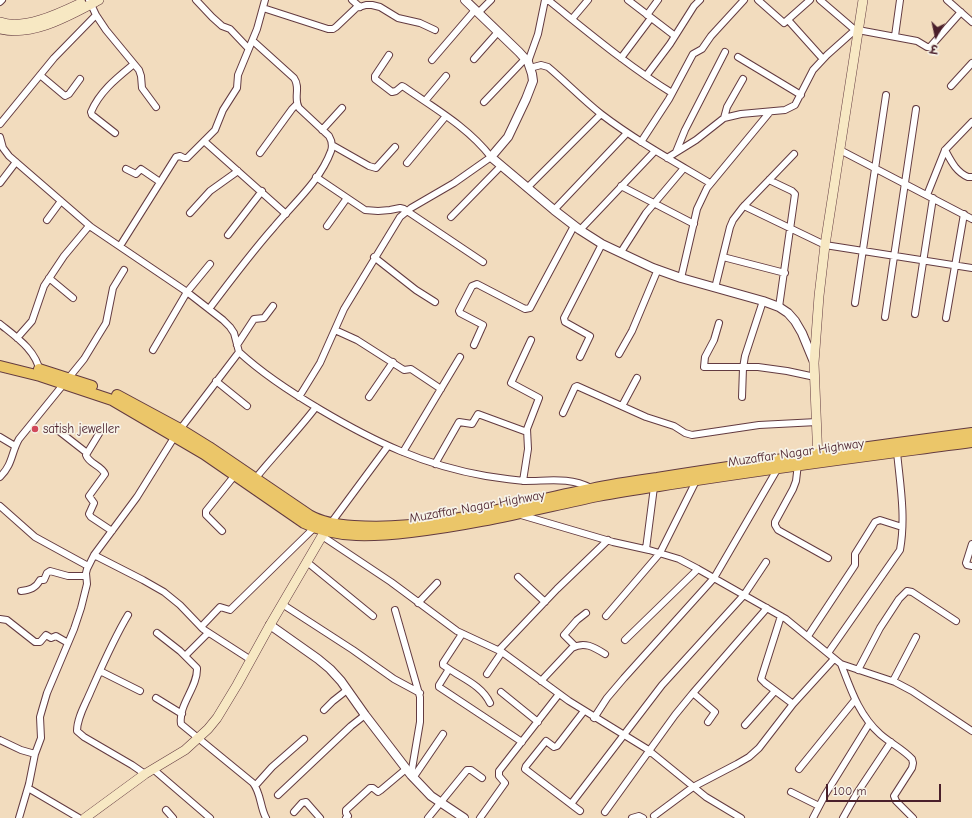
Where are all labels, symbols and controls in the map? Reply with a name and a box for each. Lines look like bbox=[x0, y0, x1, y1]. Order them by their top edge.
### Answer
north arrow bbox=[916, 16, 956, 56]
text: उ bbox=[929, 41, 939, 55]
place label: satish jeweller bbox=[43, 421, 119, 437]
marker: satish jeweller bbox=[30, 424, 40, 434]
street label: Muzaffar Nagar Highway bbox=[727, 436, 865, 470]
street label: Muzaffar Nagar Highway bbox=[408, 487, 546, 527]
scale bar bbox=[828, 776, 943, 802]
text: 100 m bbox=[833, 784, 866, 798]

